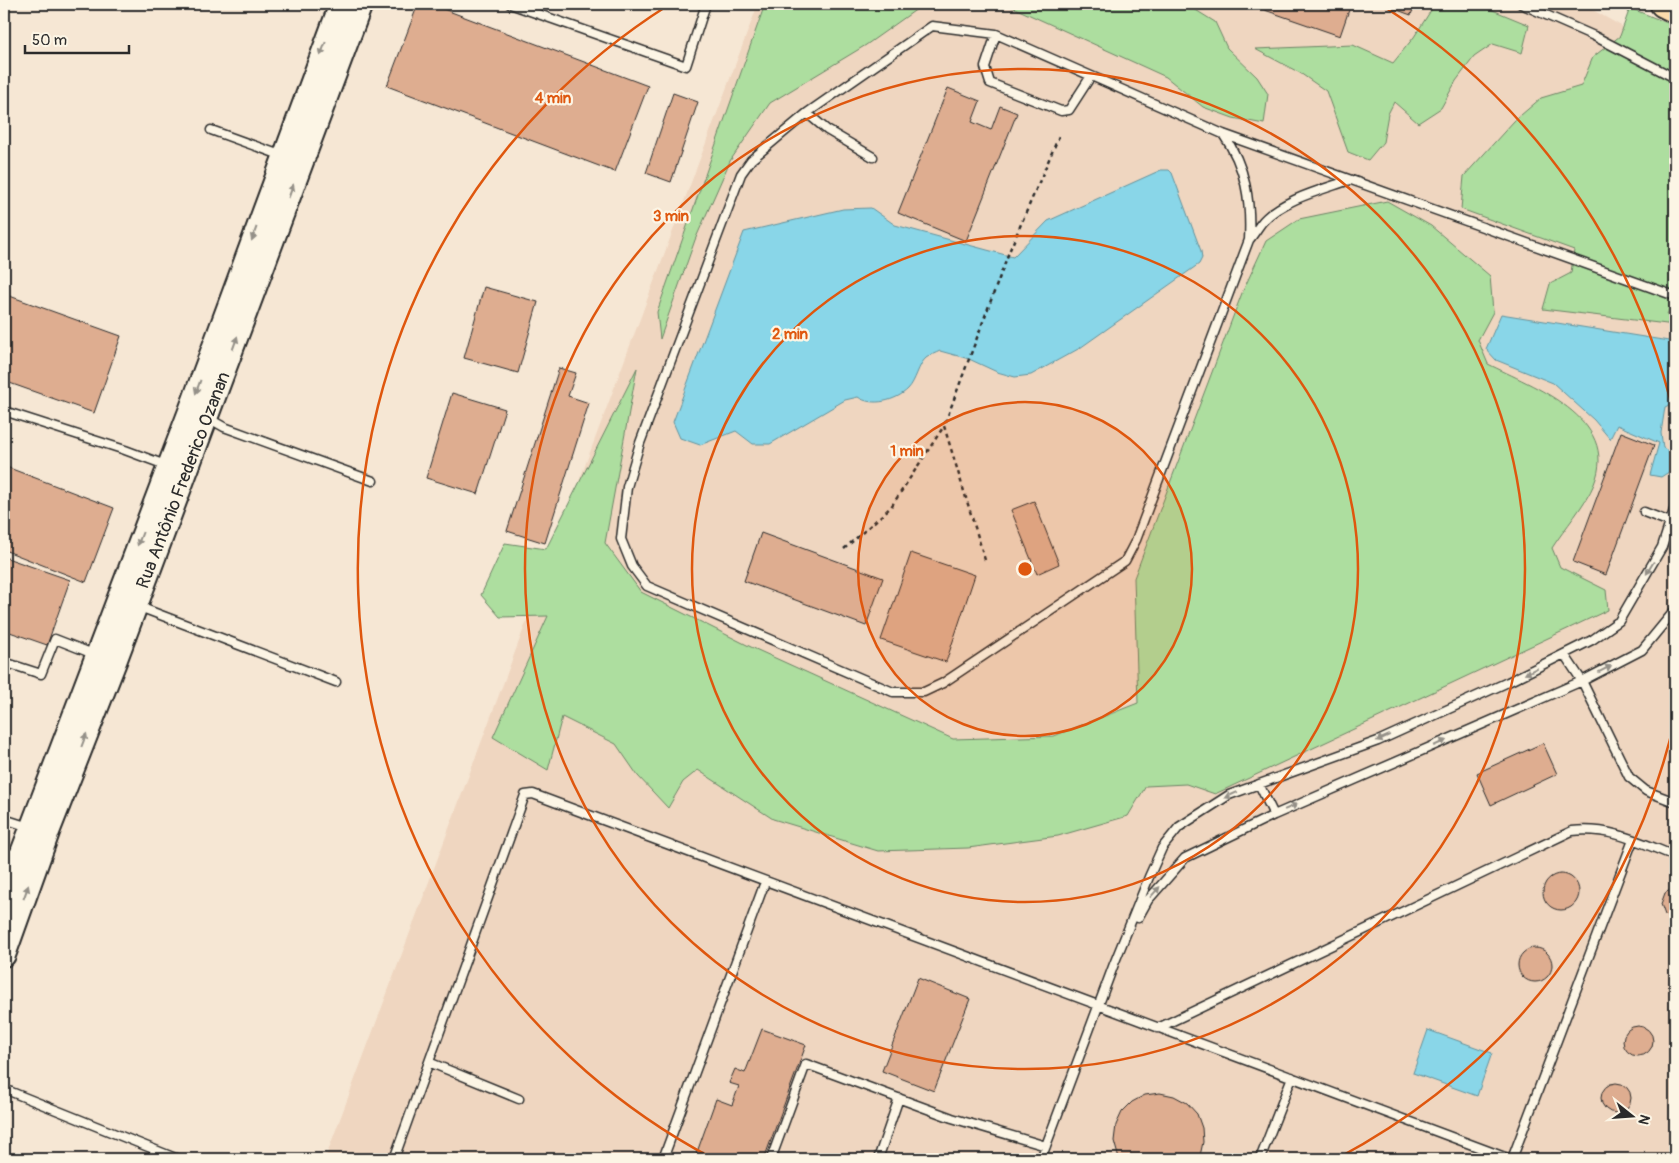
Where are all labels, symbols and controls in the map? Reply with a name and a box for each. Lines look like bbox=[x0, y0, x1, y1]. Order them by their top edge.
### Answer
scale bar bbox=[25, 22, 129, 54]
text: 50 m bbox=[32, 31, 67, 50]
one-way arrow bbox=[319, 42, 327, 57]
text: 4 min bbox=[535, 89, 572, 108]
one-way arrow bbox=[287, 183, 295, 198]
text: 3 min bbox=[653, 207, 689, 226]
one-way arrow bbox=[250, 227, 258, 242]
text: 2 min bbox=[772, 325, 808, 344]
one-way arrow bbox=[231, 336, 239, 350]
street label: Rua Antônio Frederico Ozanan bbox=[131, 369, 235, 592]
one-way arrow bbox=[194, 380, 202, 395]
text: 1 min bbox=[890, 442, 924, 461]
one-way arrow bbox=[136, 531, 143, 546]
centre of rings bbox=[1016, 560, 1034, 578]
one-way arrow bbox=[1645, 561, 1654, 574]
one-way arrow bbox=[1597, 665, 1612, 673]
one-way arrow bbox=[1524, 667, 1538, 675]
one-way arrow bbox=[80, 733, 88, 748]
one-way arrow bbox=[1376, 735, 1391, 743]
one-way arrow bbox=[1433, 738, 1447, 746]
one-way arrow bbox=[1224, 791, 1238, 799]
one-way arrow bbox=[1284, 803, 1298, 811]
one-way arrow bbox=[23, 885, 30, 900]
one-way arrow bbox=[1150, 885, 1161, 898]
north arrow bbox=[1606, 1090, 1656, 1140]
text: N bbox=[1634, 1113, 1653, 1127]

